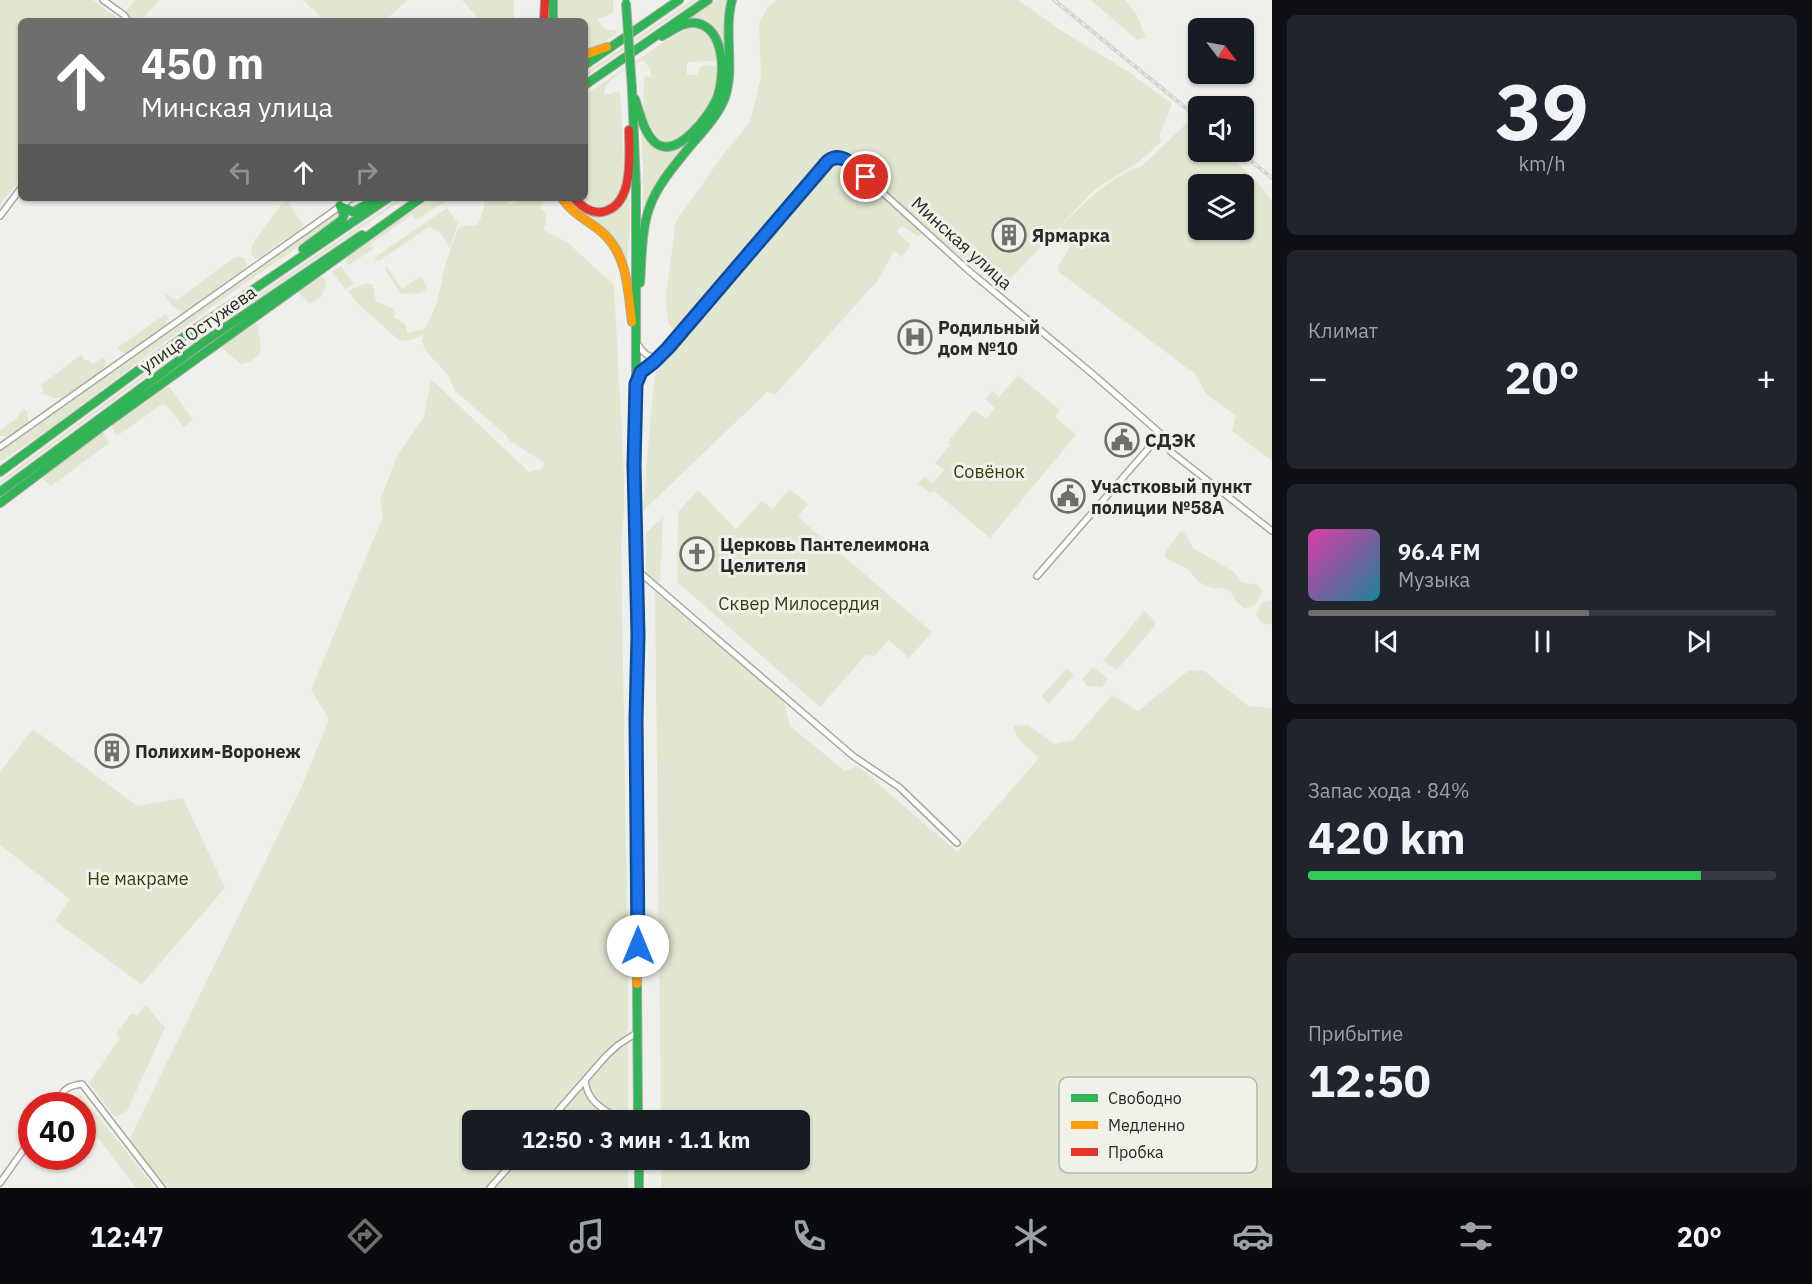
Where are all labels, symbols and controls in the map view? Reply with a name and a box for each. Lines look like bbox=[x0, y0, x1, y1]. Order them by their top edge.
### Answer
north arrow bbox=[1188, 18, 1254, 84]
map controls bbox=[1188, 18, 1254, 240]
text: 450 m bbox=[141, 36, 264, 91]
icon: ahead bbox=[42, 42, 120, 120]
text: 39 bbox=[1495, 60, 1589, 161]
text: Минская улица bbox=[141, 89, 333, 124]
button: sound bbox=[1188, 96, 1254, 162]
text: km/h bbox=[1518, 150, 1566, 177]
pin bbox=[840, 151, 891, 202]
icon: left bbox=[224, 156, 257, 189]
icon: ahead bbox=[287, 156, 320, 189]
icon: right bbox=[350, 156, 383, 189]
icon: arrive bbox=[849, 160, 882, 193]
button: layers bbox=[1188, 174, 1254, 240]
street label: Минская улица bbox=[907, 192, 1018, 295]
building icon: Ярмарка bbox=[991, 217, 1027, 253]
place label: Ярмарка bbox=[1032, 224, 1110, 247]
street label: улица Остужева bbox=[135, 280, 261, 378]
place label: Родильный дом №10 bbox=[938, 316, 1040, 360]
text: Климат bbox=[1308, 317, 1378, 344]
hospital icon: Родильный дом №10 bbox=[897, 319, 933, 355]
text: 20° bbox=[1504, 348, 1580, 406]
text: − bbox=[1308, 356, 1328, 399]
text: + bbox=[1756, 356, 1776, 399]
public building icon: СДЭК bbox=[1104, 422, 1140, 458]
place label: СДЭК bbox=[1145, 429, 1196, 452]
park label: Совёнок bbox=[953, 460, 1025, 483]
place label: Участковый пункт полиции №58А bbox=[1091, 475, 1252, 519]
public building icon: Участковый пункт полиции №58А bbox=[1050, 478, 1086, 514]
place label: Церковь Пантелеимона Целителя bbox=[720, 533, 930, 577]
church icon: Церковь Пантелеимона Целителя bbox=[679, 536, 715, 572]
text: 96.4 FM bbox=[1398, 537, 1481, 566]
text: Музыка bbox=[1398, 566, 1470, 593]
park label: Сквер Милосердия bbox=[718, 592, 880, 615]
icon: previous bbox=[1370, 625, 1403, 658]
icon: pause bbox=[1526, 625, 1559, 658]
icon: next bbox=[1682, 625, 1715, 658]
building icon: Полихим-Воронеж bbox=[94, 733, 130, 769]
place label: Полихим-Воронеж bbox=[135, 740, 301, 763]
text: Запас хода · 84% bbox=[1308, 777, 1470, 804]
text: 420 km bbox=[1308, 808, 1466, 866]
park label: Не макраме bbox=[87, 867, 189, 890]
position arrow bbox=[606, 914, 670, 978]
text: Прибытие bbox=[1308, 1020, 1403, 1047]
text: 12:50 bbox=[1308, 1051, 1431, 1109]
legend bbox=[1059, 1077, 1257, 1173]
text: Свободно bbox=[1108, 1088, 1182, 1108]
speed limit sign: 40 bbox=[18, 1092, 96, 1170]
text: Медленно bbox=[1108, 1115, 1185, 1135]
text: 12:50 · 3 мин · 1.1 km bbox=[522, 1125, 750, 1154]
text: Пробка bbox=[1108, 1142, 1164, 1162]
icon: directions bbox=[344, 1215, 386, 1257]
icon: music bbox=[566, 1215, 608, 1257]
icon: phone bbox=[788, 1215, 830, 1257]
icon: climate bbox=[1010, 1215, 1052, 1257]
icon: car bbox=[1232, 1215, 1274, 1257]
icon: filters bbox=[1455, 1215, 1497, 1257]
text: 12:47 bbox=[90, 1219, 164, 1254]
text: 20° bbox=[1677, 1219, 1722, 1254]

